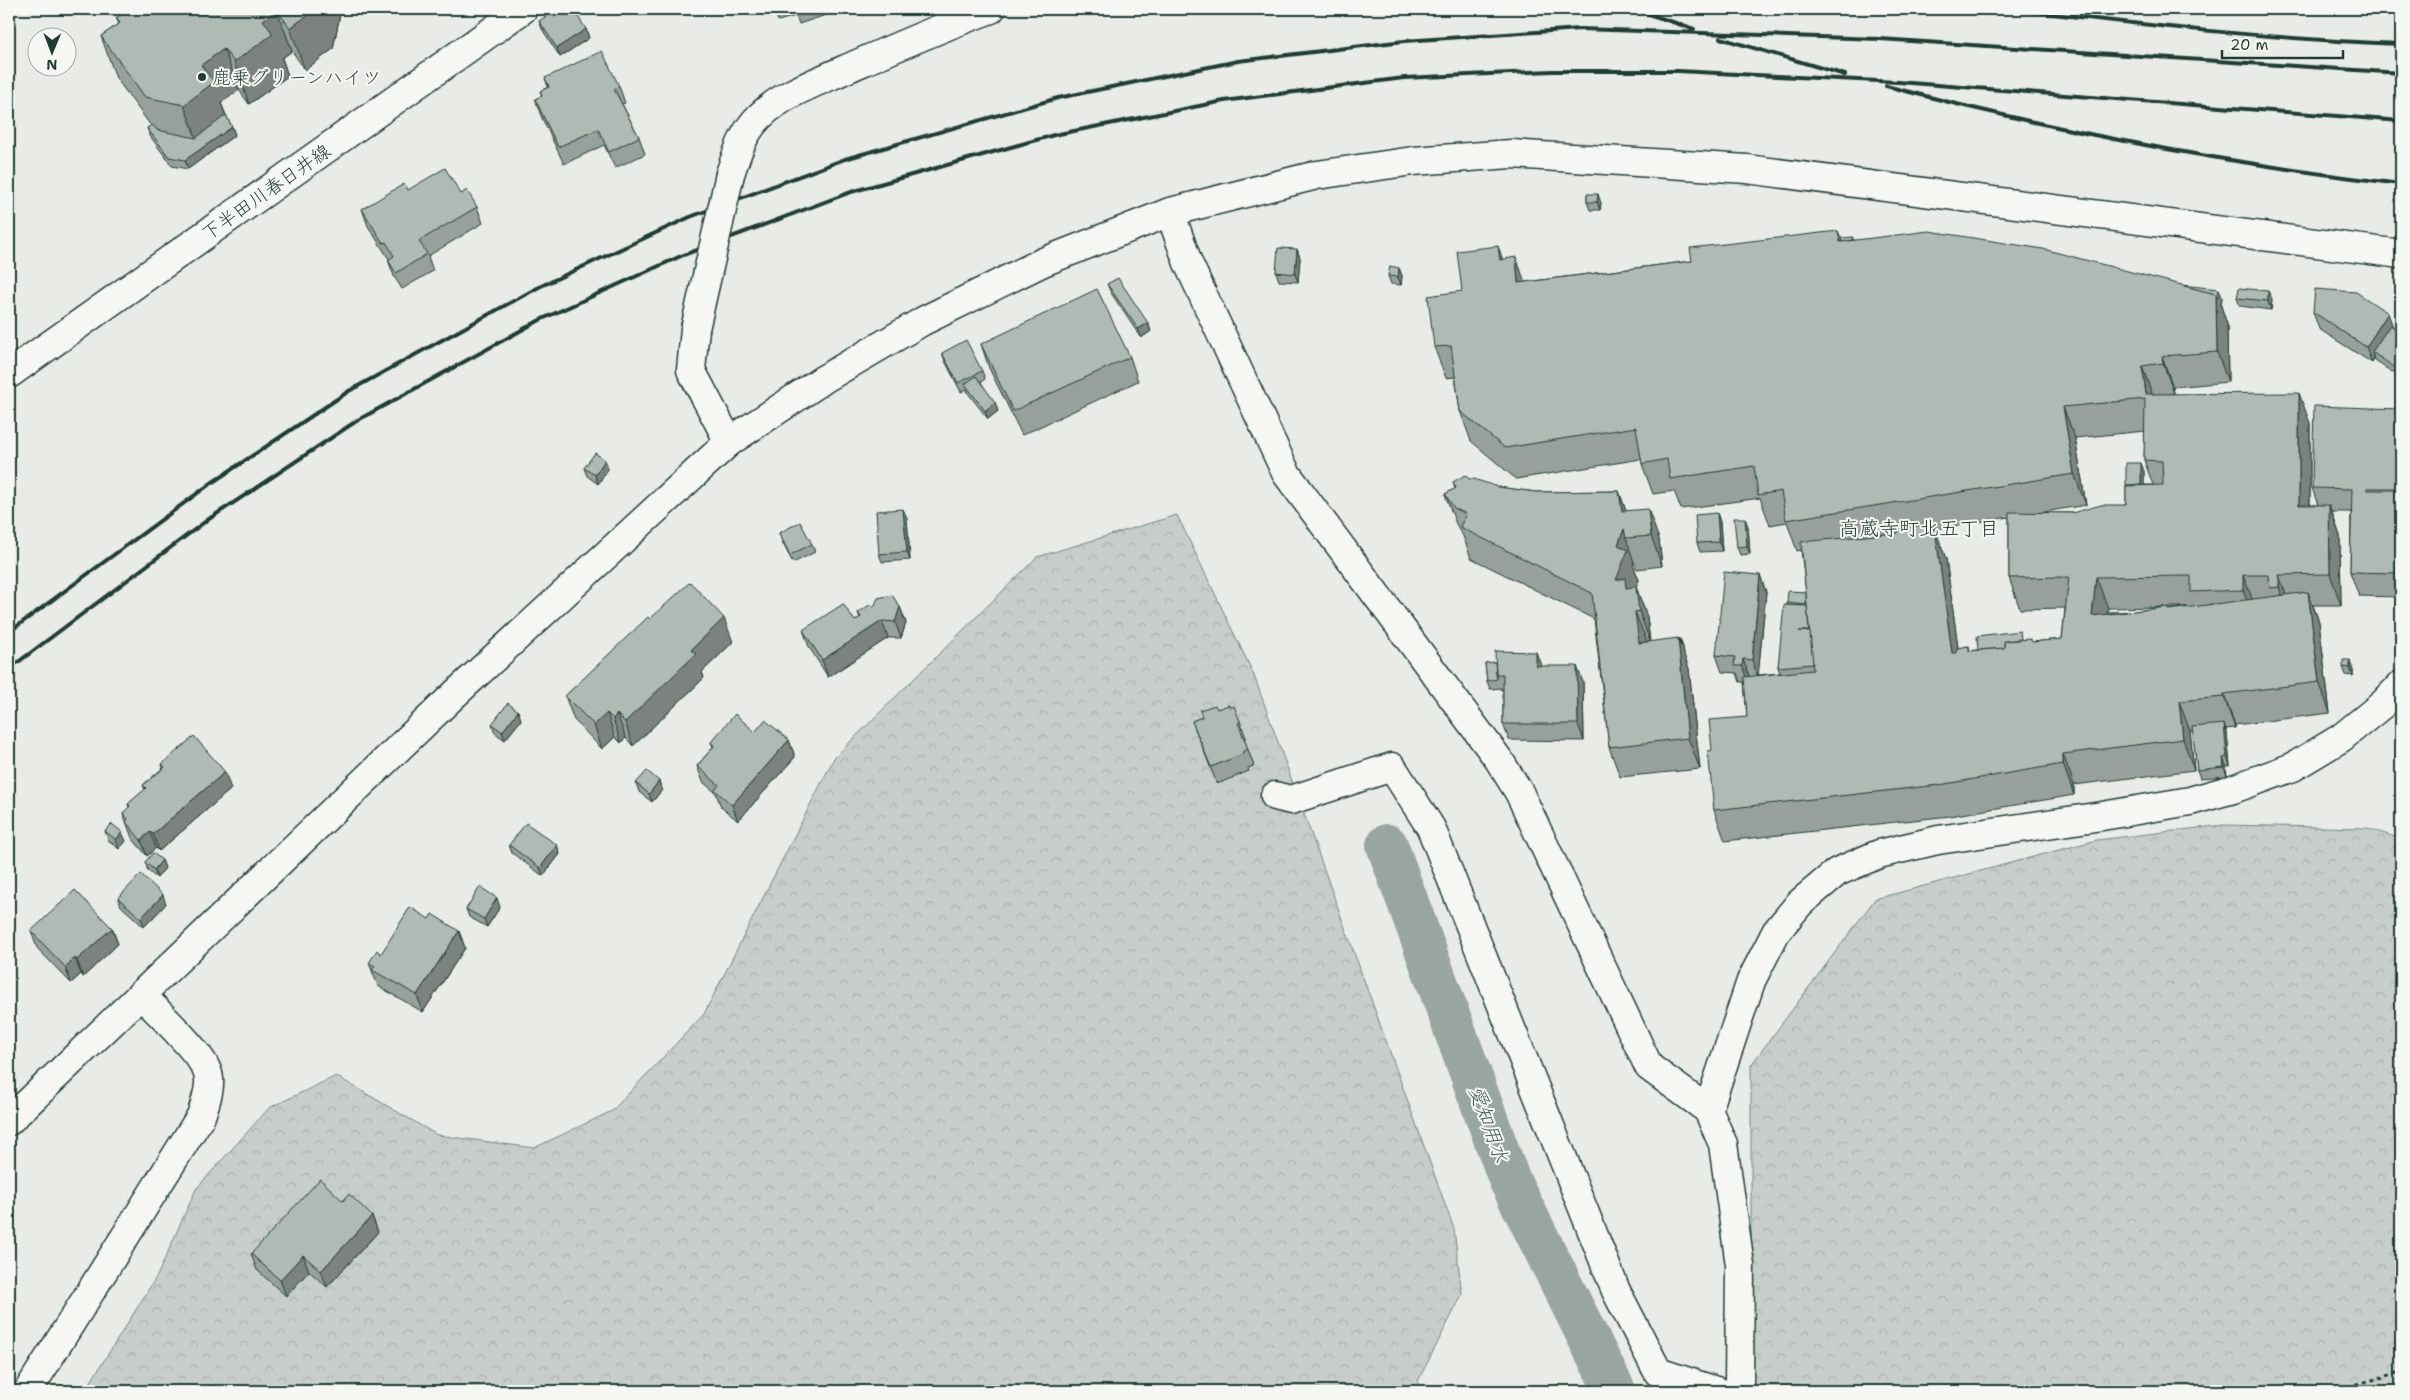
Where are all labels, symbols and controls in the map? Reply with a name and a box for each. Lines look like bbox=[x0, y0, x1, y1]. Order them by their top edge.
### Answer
north arrow bbox=[28, 28, 78, 78]
scale bar bbox=[2222, 28, 2344, 60]
text: 20 m bbox=[2230, 35, 2269, 55]
text: N bbox=[46, 56, 57, 74]
place label: 鹿乗グリーンハイツ bbox=[212, 65, 381, 90]
marker: 鹿乗グリーンハイツ bbox=[196, 71, 208, 83]
street label: 下半田川春日井線 bbox=[197, 138, 335, 246]
district label: 高蔵寺町北五丁目 bbox=[1839, 515, 1999, 541]
water label: 愛知用水 bbox=[1463, 1082, 1515, 1166]

